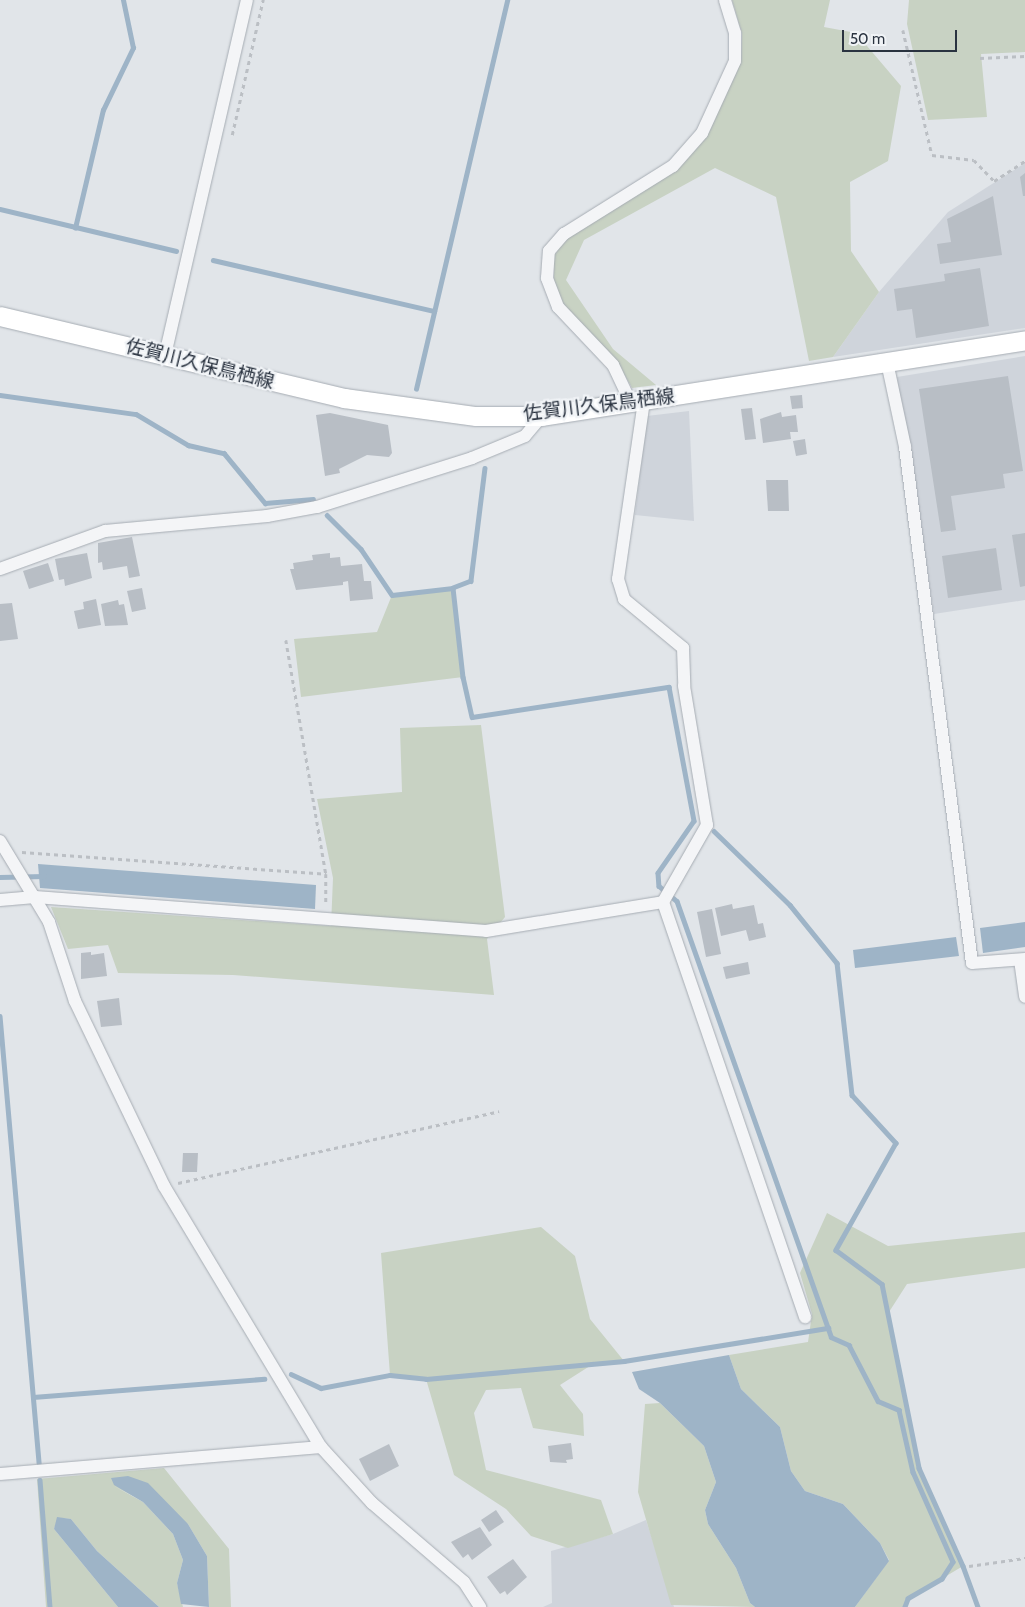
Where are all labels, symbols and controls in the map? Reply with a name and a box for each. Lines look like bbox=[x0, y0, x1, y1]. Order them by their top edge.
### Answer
scale bar bbox=[845, 20, 960, 52]
text: 50 m bbox=[850, 30, 885, 48]
street label: 佐賀川久保鳥栖線 bbox=[123, 335, 277, 393]
street label: 佐賀川久保鳥栖線 bbox=[522, 384, 676, 426]

